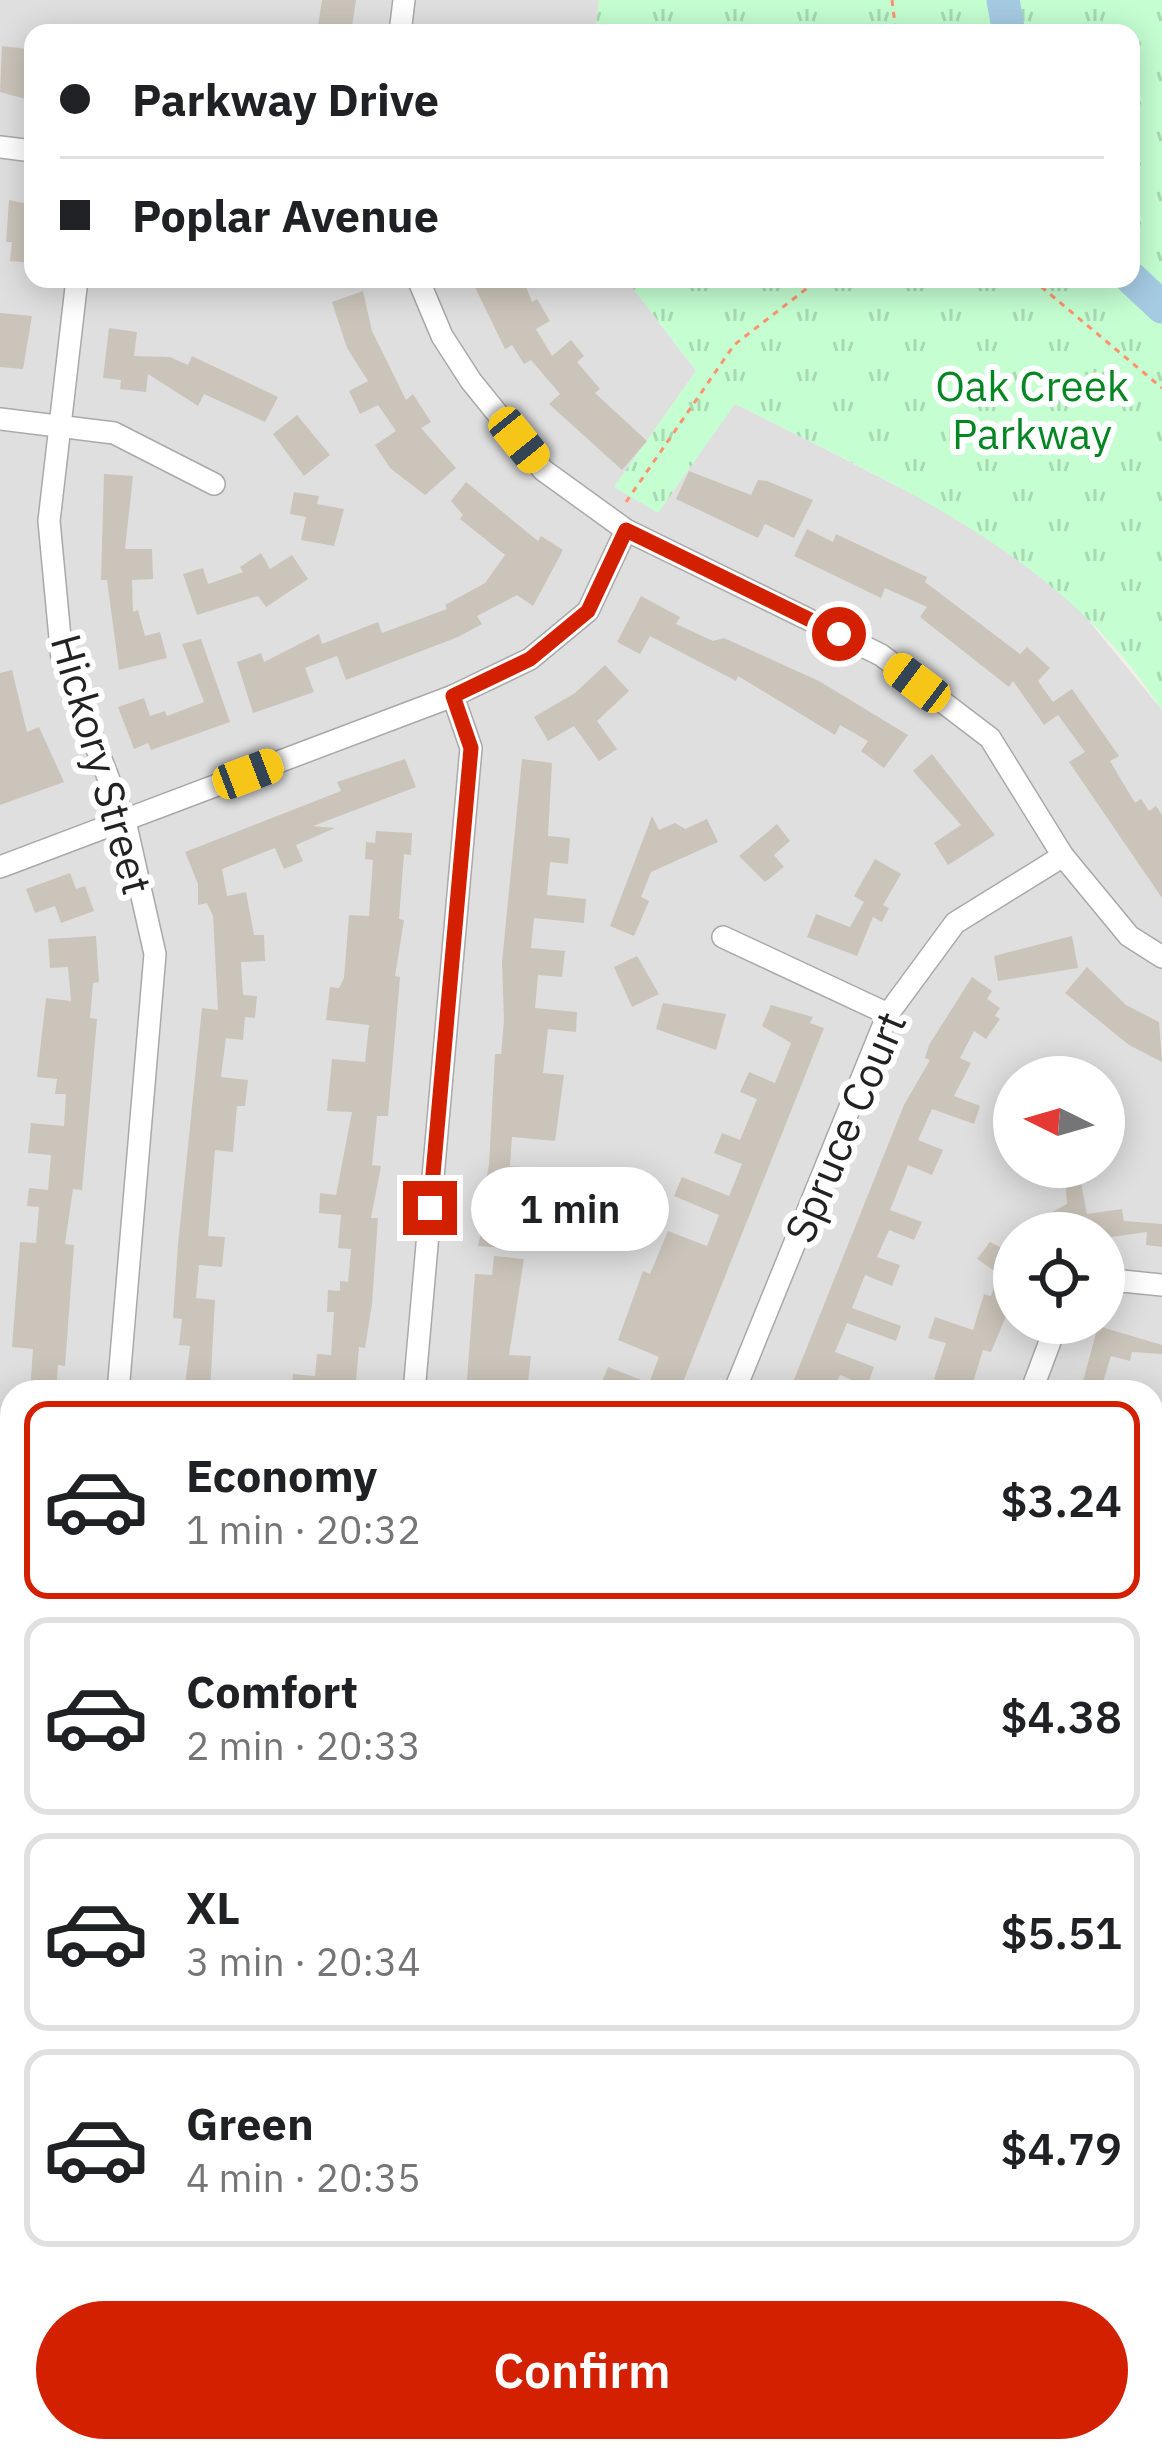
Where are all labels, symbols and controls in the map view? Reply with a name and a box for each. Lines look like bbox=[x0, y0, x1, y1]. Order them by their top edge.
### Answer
text: Parkway Drive bbox=[132, 70, 439, 128]
text: Poplar Avenue bbox=[132, 186, 439, 244]
park label: Oak Creek Parkway bbox=[935, 358, 1129, 461]
car bbox=[482, 401, 556, 479]
route start bbox=[812, 607, 866, 661]
street label: Hickory Street bbox=[39, 628, 165, 900]
car bbox=[877, 647, 957, 719]
car bbox=[208, 744, 288, 804]
street label: Spruce Court bbox=[772, 1003, 918, 1251]
north arrow bbox=[993, 1056, 1125, 1188]
map controls bbox=[993, 1056, 1125, 1344]
callout: 1 min bbox=[472, 1166, 670, 1250]
route end bbox=[403, 1181, 457, 1235]
text: 1 min bbox=[520, 1183, 620, 1234]
button: locate bbox=[993, 1212, 1125, 1344]
icon: car bbox=[42, 1446, 150, 1554]
text: Economy bbox=[186, 1446, 377, 1504]
text: $3.24 bbox=[1001, 1471, 1122, 1529]
text: 1 min · 20:32 bbox=[186, 1504, 421, 1555]
icon: car bbox=[42, 1662, 150, 1770]
text: Comfort bbox=[186, 1662, 358, 1720]
text: $4.38 bbox=[1001, 1687, 1122, 1745]
text: 2 min · 20:33 bbox=[186, 1720, 421, 1771]
icon: car bbox=[42, 1878, 150, 1986]
text: XL bbox=[186, 1878, 240, 1936]
text: $5.51 bbox=[1001, 1903, 1122, 1961]
text: 3 min · 20:34 bbox=[186, 1936, 421, 1987]
icon: car bbox=[42, 2094, 150, 2202]
text: Green bbox=[186, 2094, 314, 2152]
text: $4.79 bbox=[1001, 2119, 1122, 2177]
text: 4 min · 20:35 bbox=[186, 2152, 421, 2203]
button: Confirm bbox=[36, 2301, 1128, 2439]

